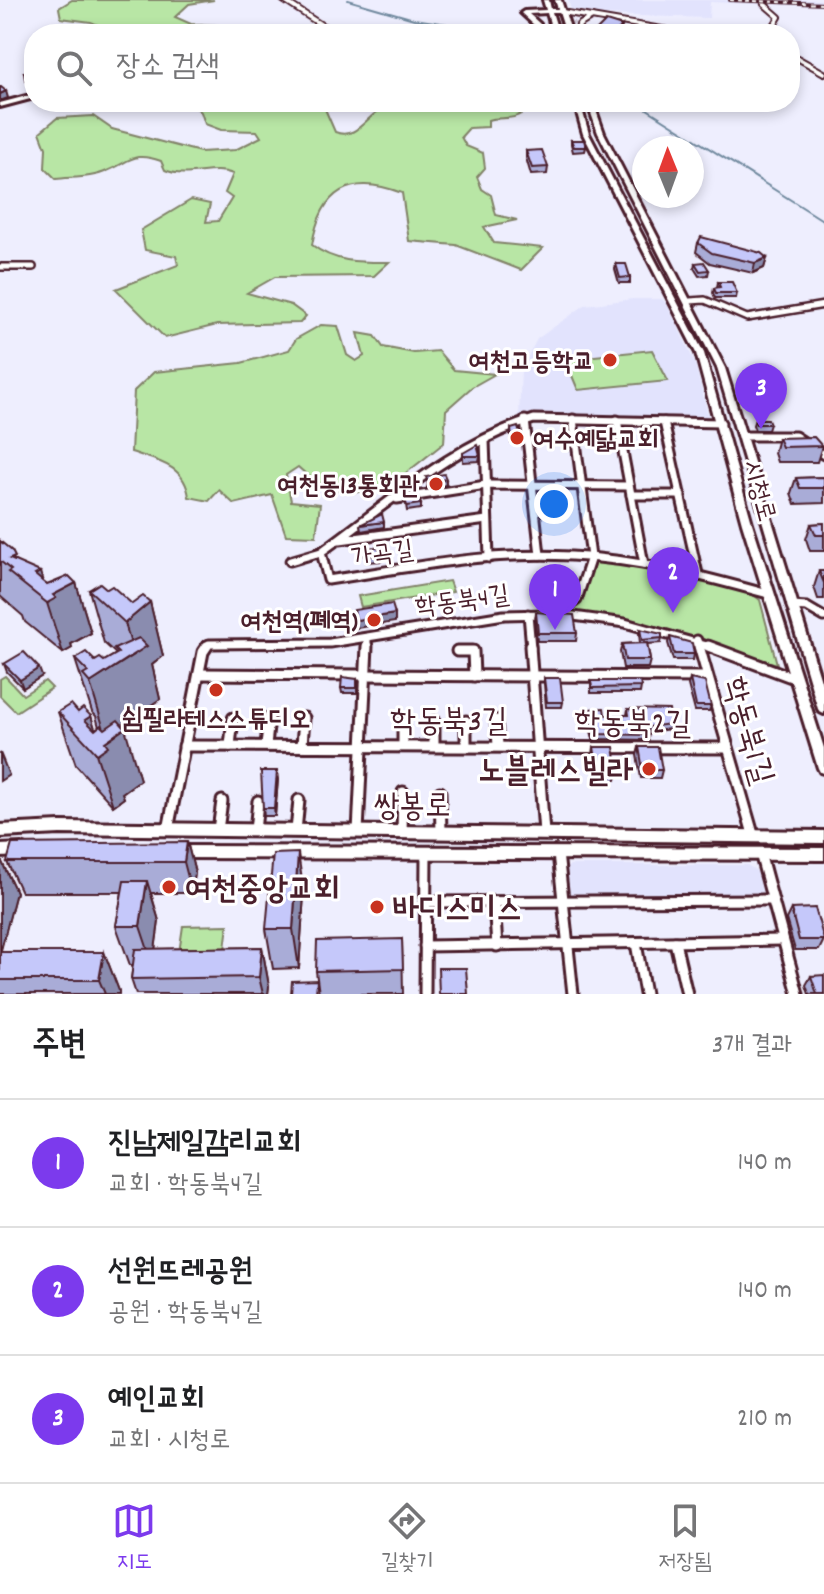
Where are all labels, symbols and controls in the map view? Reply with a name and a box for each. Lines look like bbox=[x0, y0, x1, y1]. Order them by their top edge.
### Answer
search box bbox=[24, 24, 800, 112]
icon: search bbox=[52, 46, 96, 90]
text: 장소 검색 bbox=[116, 47, 219, 90]
north arrow bbox=[632, 136, 704, 208]
place label: 여천고등학교 bbox=[468, 345, 594, 382]
marker: 여천고등학교 bbox=[601, 351, 619, 369]
pin: 3 bbox=[735, 363, 787, 429]
place label: 여수예닮교회 bbox=[533, 423, 659, 460]
marker: 여수예닮교회 bbox=[508, 429, 526, 447]
street label: 시청로 bbox=[732, 456, 784, 526]
place label: 여천동13통회관 bbox=[277, 469, 420, 506]
marker: 여천동13통회관 bbox=[427, 475, 445, 493]
your location bbox=[534, 484, 574, 524]
street label: 가곡길 bbox=[349, 533, 416, 578]
pin: 2 bbox=[647, 547, 699, 613]
pin: 1 bbox=[529, 564, 581, 630]
street label: 학동북4길 bbox=[413, 578, 512, 627]
place label: 여천역(폐역) bbox=[240, 605, 358, 642]
marker: 여천역(폐역) bbox=[365, 611, 383, 629]
street label: 학동북1길 bbox=[708, 672, 782, 791]
marker: 쉼필라테스스튜디오 bbox=[207, 681, 225, 699]
street label: 학동북3길 bbox=[390, 701, 508, 747]
street label: 학동북2길 bbox=[574, 702, 692, 750]
place label: 쉼필라테스스튜디오 bbox=[122, 703, 310, 740]
place label: 노블레스빌라 bbox=[479, 751, 633, 797]
marker: 노블레스빌라 bbox=[640, 760, 658, 778]
street label: 쌍봉로 bbox=[373, 786, 451, 832]
place label: 여천중앙교회 bbox=[185, 869, 340, 915]
marker: 여천중앙교회 bbox=[160, 878, 178, 896]
place label: 바디스미스 bbox=[393, 889, 522, 935]
marker: 바디스미스 bbox=[368, 898, 386, 916]
text: 주변 bbox=[32, 1022, 87, 1071]
text: 3개 결과 bbox=[712, 1028, 792, 1065]
text: 진남제일감리교회 bbox=[108, 1124, 301, 1167]
text: 1 bbox=[55, 1145, 61, 1182]
text: 140 m bbox=[738, 1145, 792, 1182]
text: 교회 · 학동북4길 bbox=[108, 1167, 262, 1204]
text: 선원뜨레공원 bbox=[108, 1252, 253, 1295]
text: 2 bbox=[52, 1273, 64, 1310]
text: 140 m bbox=[738, 1273, 792, 1310]
text: 공원 · 학동북4길 bbox=[108, 1295, 262, 1332]
text: 예인교회 bbox=[108, 1380, 205, 1423]
text: 3 bbox=[52, 1401, 64, 1438]
text: 210 m bbox=[737, 1401, 792, 1438]
text: 교회 · 시청로 bbox=[108, 1423, 230, 1460]
tab: 지도 bbox=[112, 1499, 156, 1579]
tab: 길찾기 bbox=[381, 1499, 434, 1579]
tab: 저장됨 bbox=[659, 1499, 712, 1579]

